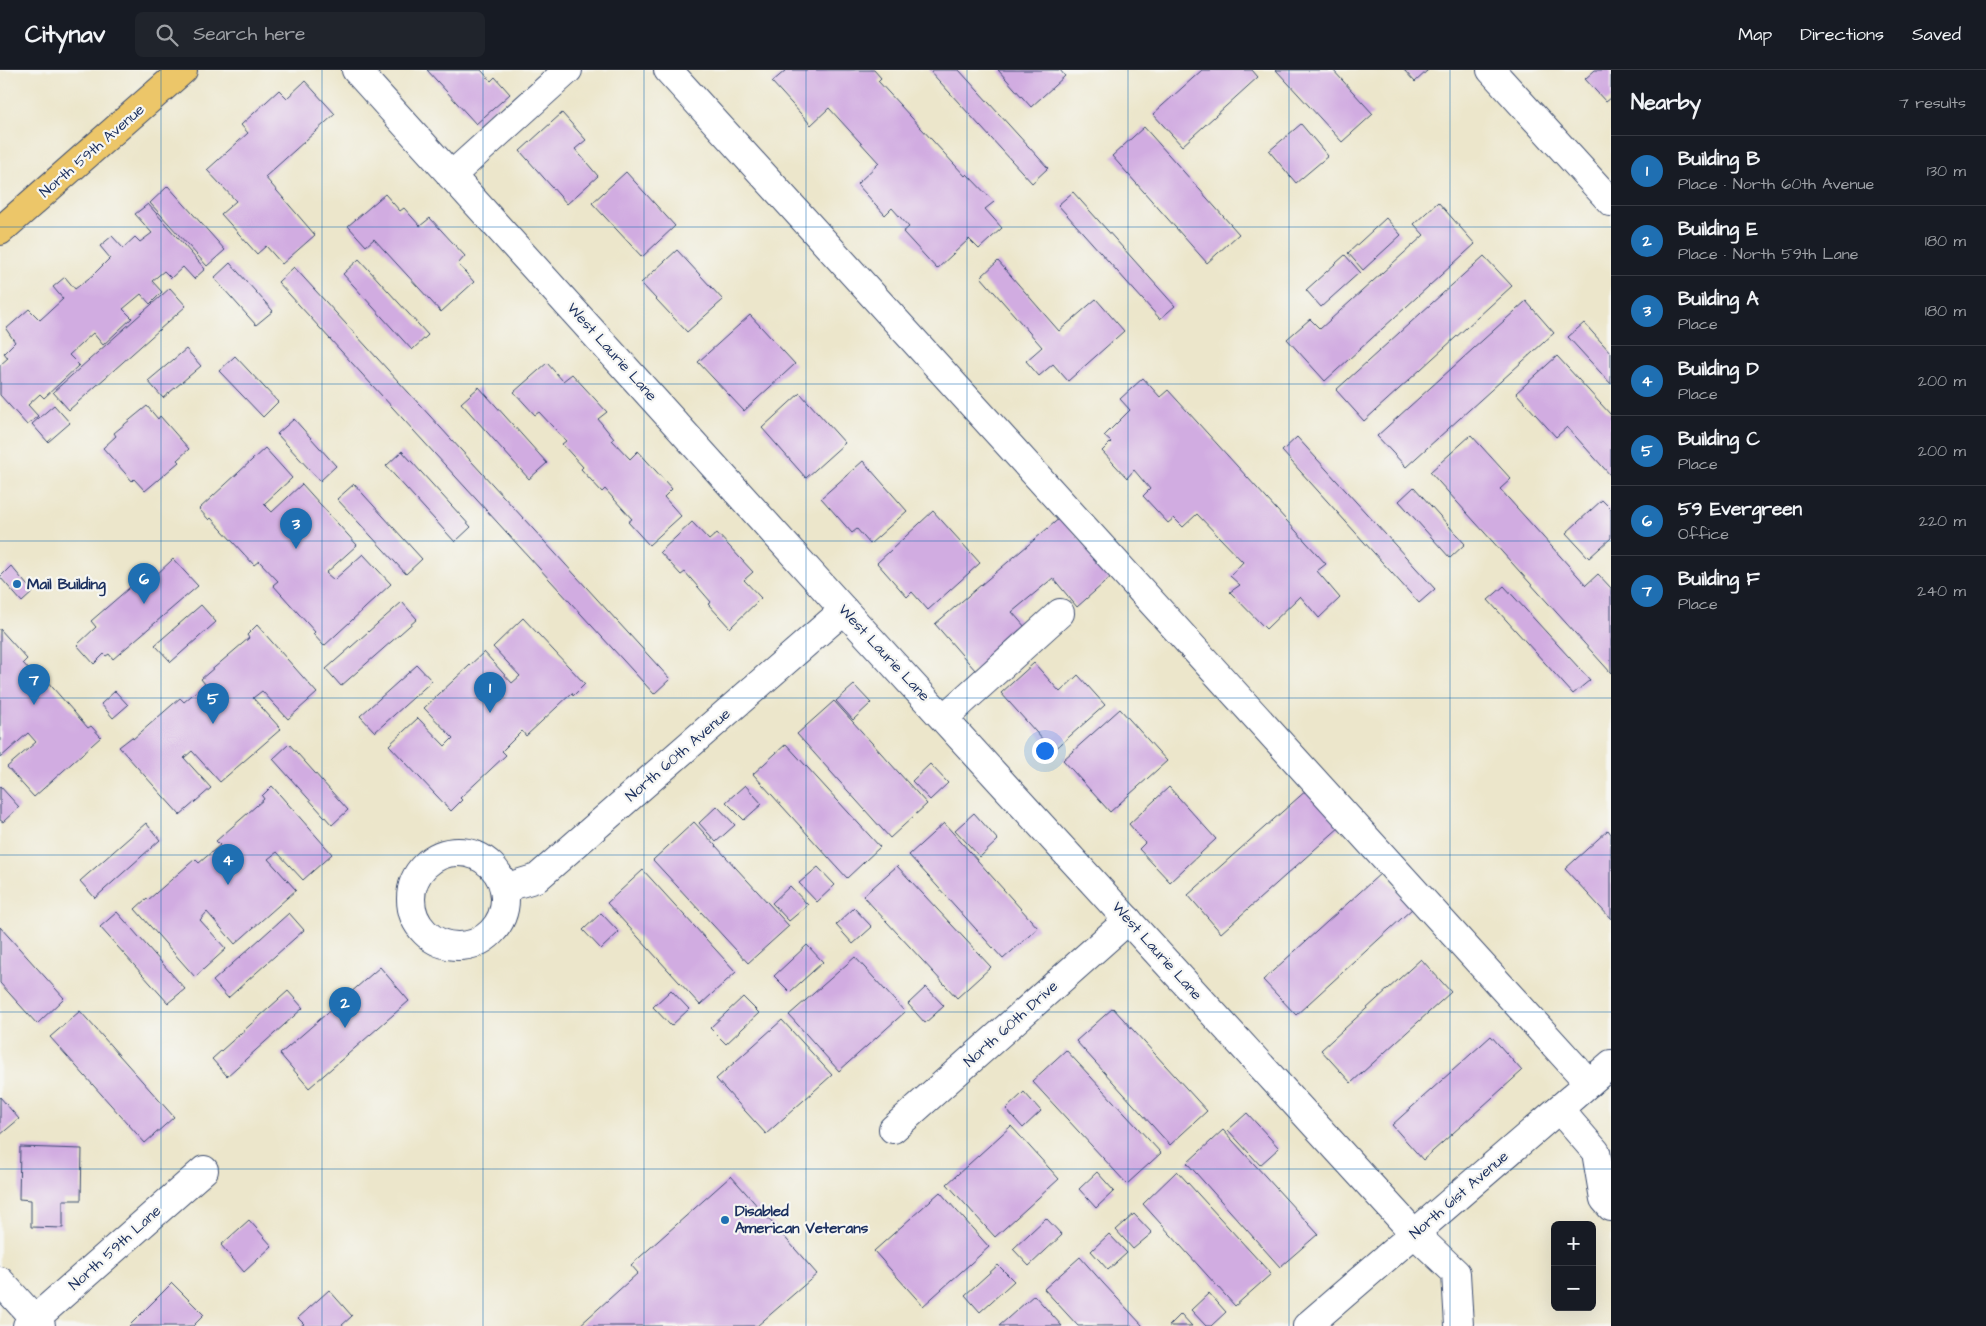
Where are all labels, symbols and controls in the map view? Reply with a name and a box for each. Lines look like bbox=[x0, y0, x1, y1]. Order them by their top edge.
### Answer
search box bbox=[135, 12, 485, 57]
text: Citynav bbox=[25, 18, 105, 52]
icon: search bbox=[153, 21, 181, 49]
text: Search here bbox=[193, 21, 305, 48]
text: Map bbox=[1738, 22, 1772, 47]
text: Directions bbox=[1800, 22, 1884, 47]
text: Saved bbox=[1912, 22, 1961, 47]
text: Nearby bbox=[1631, 88, 1701, 117]
text: 7 results bbox=[1899, 92, 1966, 114]
street label: North 59th Avenue bbox=[35, 99, 149, 203]
text: Building B bbox=[1678, 146, 1760, 173]
text: 1 bbox=[1646, 160, 1648, 182]
text: 130 m bbox=[1927, 160, 1966, 182]
text: Place · North 60th Avenue bbox=[1678, 173, 1874, 195]
text: Building E bbox=[1678, 216, 1758, 243]
text: 2 bbox=[1642, 230, 1652, 252]
text: 180 m bbox=[1925, 230, 1966, 252]
text: Place · North 59th Lane bbox=[1678, 243, 1858, 265]
text: Building A bbox=[1678, 286, 1759, 313]
street label: West Laurie Lane bbox=[562, 298, 662, 406]
text: 3 bbox=[1643, 300, 1651, 322]
text: 180 m bbox=[1925, 300, 1966, 322]
text: Place bbox=[1678, 313, 1718, 335]
text: Building D bbox=[1678, 356, 1759, 383]
text: 4 bbox=[1642, 370, 1652, 392]
text: 200 m bbox=[1918, 370, 1966, 392]
text: Place bbox=[1678, 383, 1718, 405]
text: Building C bbox=[1678, 426, 1760, 453]
text: 5 bbox=[1641, 440, 1653, 462]
text: 200 m bbox=[1918, 440, 1966, 462]
text: Place bbox=[1678, 453, 1718, 475]
text: 59 Evergreen bbox=[1678, 496, 1802, 523]
pin: 3 bbox=[280, 508, 312, 549]
text: 6 bbox=[1642, 510, 1652, 532]
text: 220 m bbox=[1919, 510, 1966, 532]
text: Office bbox=[1678, 523, 1729, 545]
pin: 6 bbox=[128, 563, 160, 604]
text: Building F bbox=[1678, 566, 1760, 593]
place label: Mail Building bbox=[27, 574, 106, 597]
marker: Mail Building bbox=[11, 578, 23, 590]
text: 7 bbox=[1642, 580, 1652, 602]
text: 240 m bbox=[1917, 580, 1966, 602]
text: Place bbox=[1678, 593, 1718, 615]
street label: West Laurie Lane bbox=[833, 600, 935, 706]
pin: 7 bbox=[18, 664, 50, 705]
pin: 1 bbox=[474, 672, 506, 713]
pin: 5 bbox=[197, 683, 229, 724]
street label: North 60th Avenue bbox=[621, 704, 735, 806]
your location bbox=[1032, 738, 1058, 764]
pin: 4 bbox=[212, 844, 244, 885]
street label: West Laurie Lane bbox=[1107, 897, 1207, 1005]
street label: North 60th Drive bbox=[959, 976, 1063, 1072]
pin: 2 bbox=[329, 987, 361, 1028]
street label: North 61st Avenue bbox=[1405, 1146, 1513, 1244]
street label: North 59th Lane bbox=[64, 1201, 166, 1295]
place label: Disabled American Veterans bbox=[735, 1201, 869, 1239]
marker: Disabled American Veterans bbox=[719, 1214, 731, 1226]
map controls bbox=[1551, 1221, 1596, 1311]
button: + bbox=[1551, 1221, 1596, 1266]
button: − bbox=[1551, 1266, 1596, 1311]

